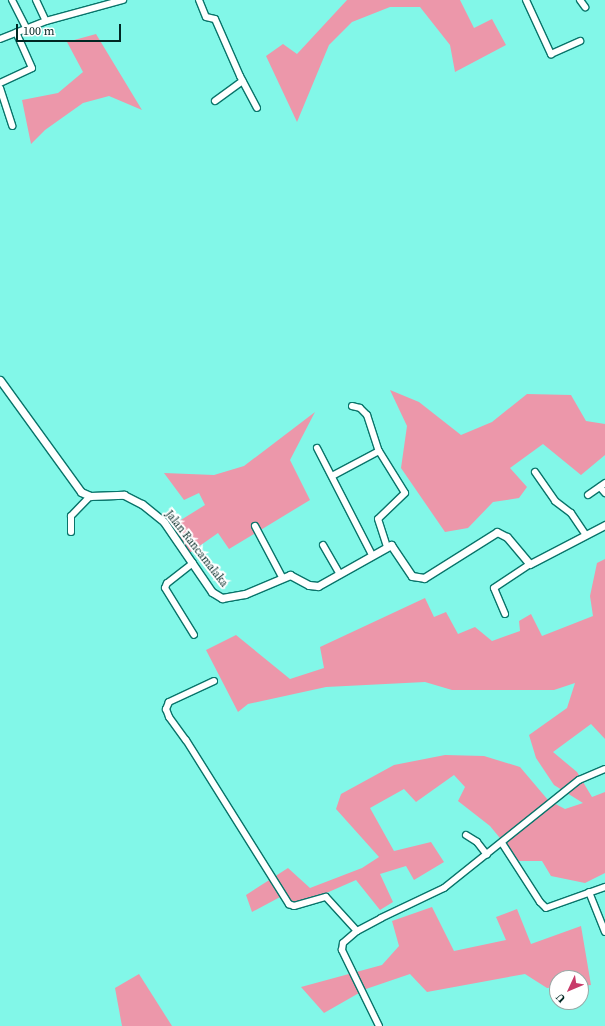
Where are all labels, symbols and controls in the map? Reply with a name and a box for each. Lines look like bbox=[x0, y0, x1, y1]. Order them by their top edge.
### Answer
scale bar bbox=[18, 16, 123, 42]
text: 100 m bbox=[23, 23, 55, 39]
street label: Jalan Rancamalaka bbox=[162, 508, 230, 590]
north arrow bbox=[549, 970, 589, 1010]
text: U bbox=[553, 990, 569, 1006]

